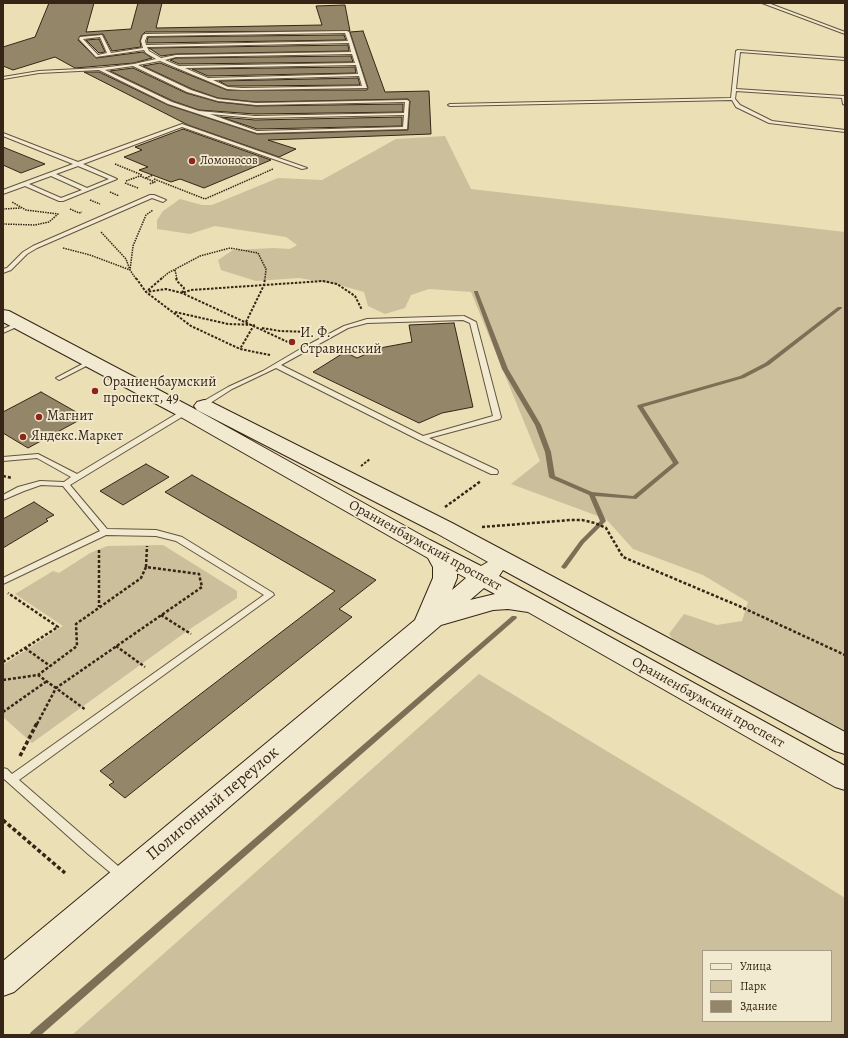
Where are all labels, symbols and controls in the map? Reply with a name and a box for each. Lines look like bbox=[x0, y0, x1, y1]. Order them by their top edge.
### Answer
place label: Ломоносов bbox=[200, 154, 258, 168]
marker: Ломоносов bbox=[187, 156, 197, 166]
place label: И. Ф. Стравинский bbox=[300, 326, 382, 358]
marker: И. Ф. Стравинский bbox=[287, 337, 297, 347]
place label: Ораниенбаумский проспект, 49 bbox=[103, 375, 216, 408]
marker: Ораниенбаумский проспект, 49 bbox=[90, 386, 100, 396]
place label: Магнит bbox=[47, 409, 94, 425]
marker: Магнит bbox=[34, 412, 44, 422]
place label: Яндекс.Маркет bbox=[31, 429, 123, 445]
marker: Яндекс.Маркет bbox=[18, 432, 28, 442]
street label: Ораниенбаумский проспект bbox=[346, 497, 504, 595]
street label: Ораниенбаумский проспект bbox=[629, 654, 787, 752]
street label: Полигонный переулок bbox=[143, 743, 283, 865]
legend bbox=[702, 950, 832, 1022]
text: Улица bbox=[740, 958, 771, 974]
text: Парк bbox=[740, 978, 766, 994]
text: Здание bbox=[740, 998, 777, 1014]

